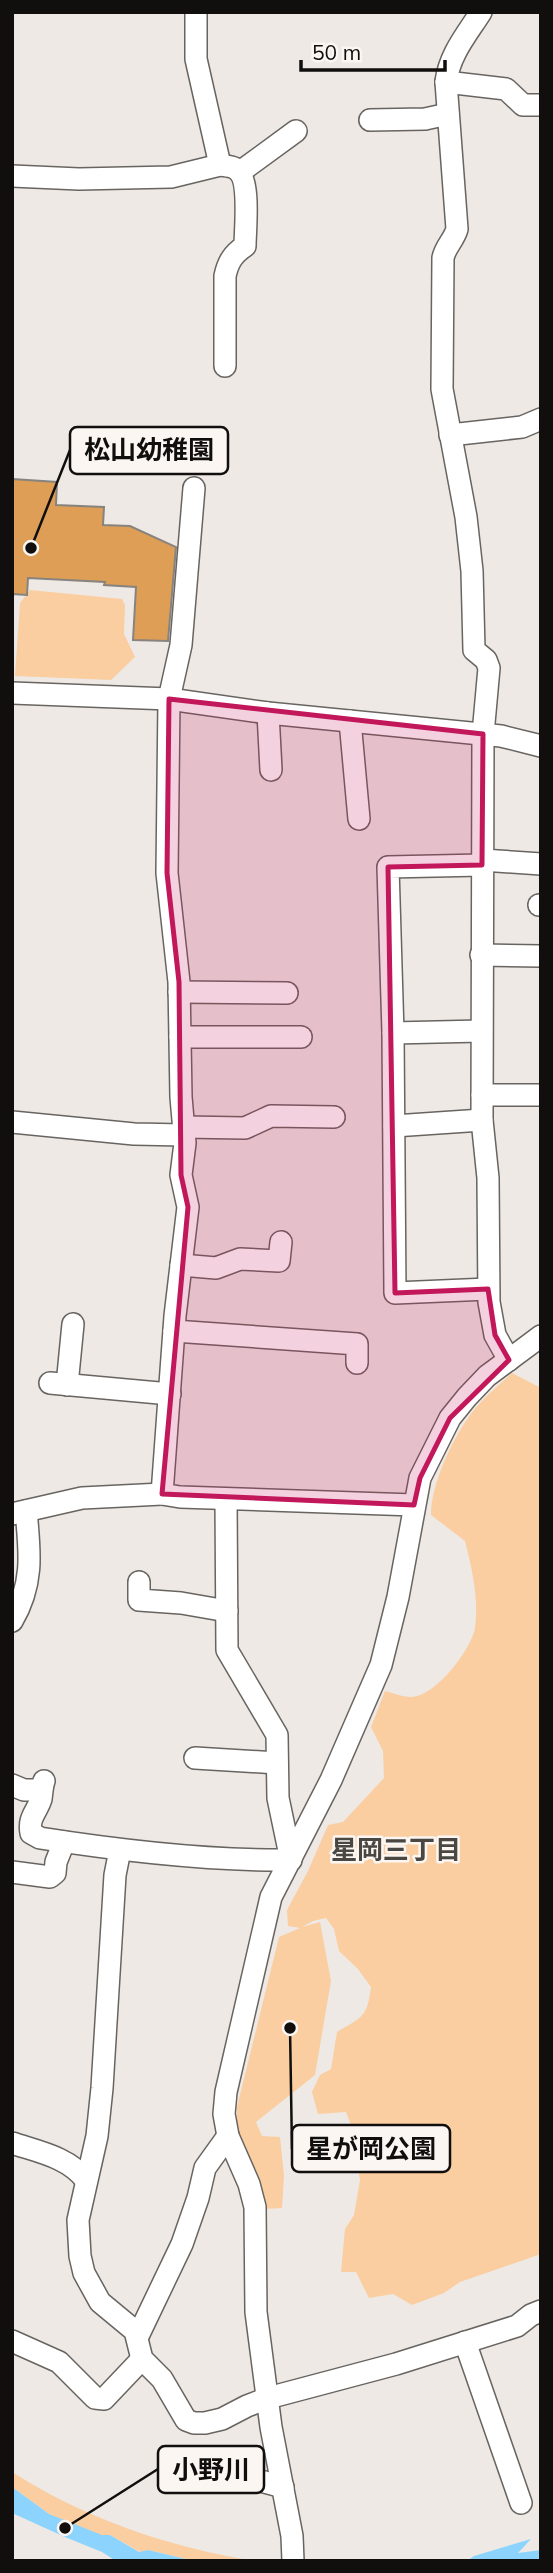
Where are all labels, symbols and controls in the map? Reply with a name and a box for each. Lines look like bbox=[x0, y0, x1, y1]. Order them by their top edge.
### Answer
scale bar bbox=[301, 28, 444, 72]
text: 50 m bbox=[312, 39, 361, 65]
callout: 松山幼稚園 bbox=[70, 427, 228, 474]
text: 松山幼稚園 bbox=[84, 433, 214, 466]
district label: 星岡三丁目 bbox=[331, 1833, 461, 1866]
callout: 星が岡公園 bbox=[292, 2125, 450, 2172]
text: 星が岡公園 bbox=[306, 2132, 436, 2165]
callout: 小野川 bbox=[158, 2446, 264, 2493]
text: 小野川 bbox=[172, 2453, 250, 2486]

